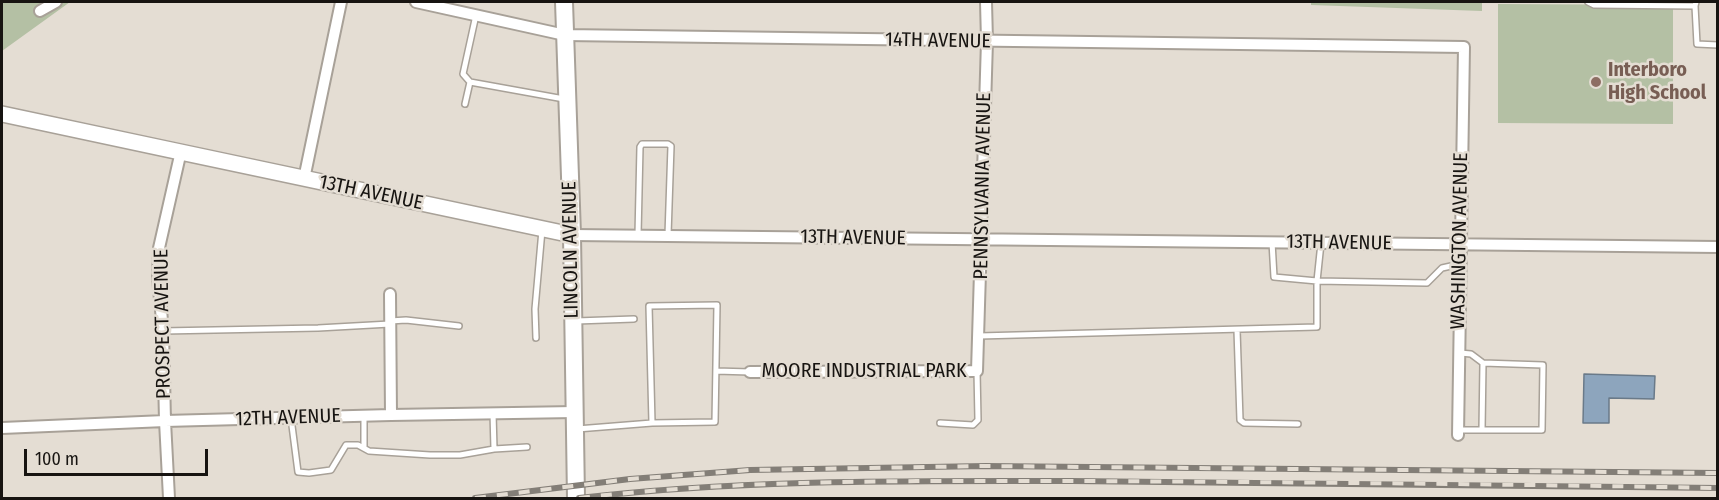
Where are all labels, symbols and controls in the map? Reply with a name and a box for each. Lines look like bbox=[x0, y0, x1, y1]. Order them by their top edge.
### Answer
street label: 14TH AVENUE bbox=[885, 28, 991, 54]
place label: Interboro High School bbox=[1608, 58, 1706, 105]
marker: Interboro High School bbox=[1589, 75, 1603, 89]
street label: PENNSYLVANIA AVENUE bbox=[969, 92, 997, 280]
street label: WASHINGTON AVENUE bbox=[1446, 152, 1474, 330]
street label: 13TH AVENUE bbox=[317, 170, 425, 216]
street label: LINCOLN AVENUE bbox=[558, 181, 584, 319]
street label: 13TH AVENUE bbox=[800, 225, 906, 251]
street label: 13TH AVENUE bbox=[1286, 230, 1392, 256]
street label: PROSPECT AVENUE bbox=[150, 249, 176, 399]
street label: MOORE INDUSTRIAL PARK bbox=[762, 359, 966, 383]
street label: 12TH AVENUE bbox=[235, 404, 341, 432]
scale bar bbox=[27, 437, 212, 475]
text: 100 m bbox=[35, 448, 79, 470]

